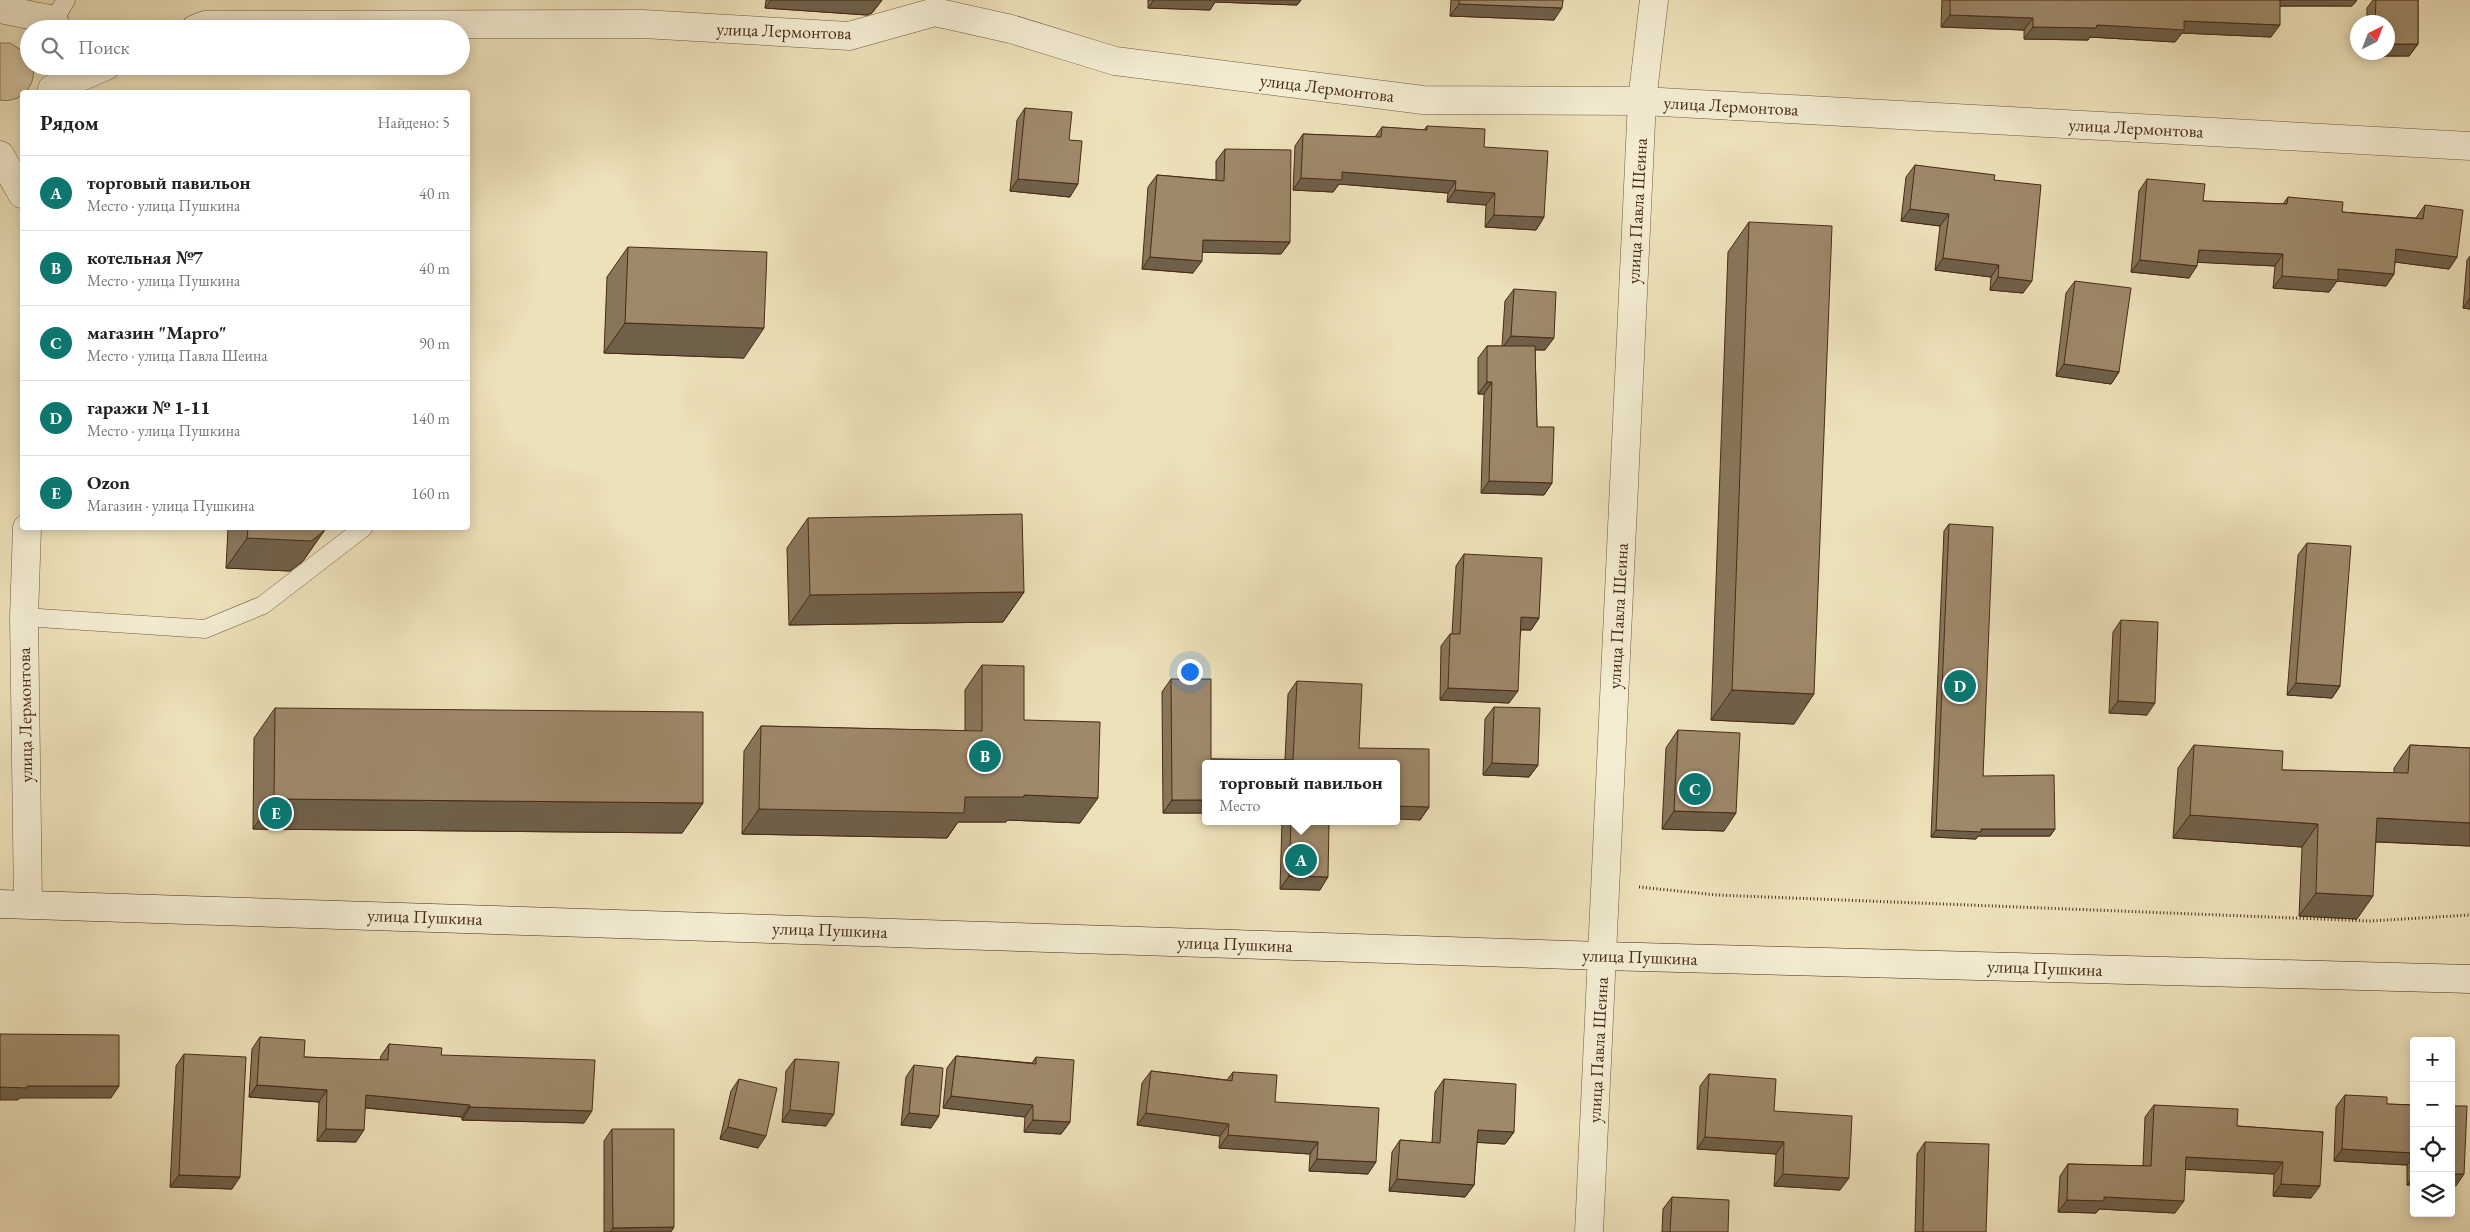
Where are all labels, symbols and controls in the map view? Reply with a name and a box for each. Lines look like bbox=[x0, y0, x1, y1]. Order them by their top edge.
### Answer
north arrow bbox=[2350, 15, 2395, 60]
street label: улица Лермонтова bbox=[716, 17, 853, 44]
search box bbox=[20, 20, 470, 75]
icon: search bbox=[38, 34, 66, 62]
text: Поиск bbox=[78, 35, 130, 60]
street label: улица Лермонтова bbox=[1259, 68, 1396, 107]
street label: улица Лермонтова bbox=[1663, 90, 1800, 121]
text: Рядом bbox=[40, 109, 99, 136]
text: Найдено: 5 bbox=[378, 112, 450, 133]
street label: улица Лермонтова bbox=[2068, 112, 2205, 143]
street label: улица Павла Шеина bbox=[1621, 137, 1652, 285]
text: торговый павильон bbox=[87, 170, 250, 195]
text: A bbox=[50, 183, 62, 204]
text: 40 m bbox=[419, 183, 450, 204]
text: Место · улица Пушкина bbox=[87, 195, 240, 216]
text: котельная №7 bbox=[87, 245, 203, 270]
text: B bbox=[51, 258, 61, 279]
text: 40 m bbox=[419, 258, 450, 279]
text: Место · улица Пушкина bbox=[87, 270, 240, 291]
text: магазин "Марго" bbox=[87, 320, 227, 345]
text: C bbox=[50, 333, 62, 354]
text: 90 m bbox=[419, 333, 450, 354]
text: Место · улица Павла Шеина bbox=[87, 345, 268, 366]
text: гаражи № 1-11 bbox=[87, 395, 210, 420]
text: D bbox=[50, 408, 62, 429]
text: 140 m bbox=[411, 408, 450, 429]
text: Место · улица Пушкина bbox=[87, 420, 240, 441]
text: Ozon bbox=[87, 470, 130, 495]
text: E bbox=[51, 483, 61, 504]
text: 160 m bbox=[411, 483, 450, 504]
text: Магазин · улица Пушкина bbox=[87, 495, 255, 516]
street label: улица Павла Шеина bbox=[1602, 542, 1633, 690]
street label: улица Лермонтова bbox=[12, 646, 37, 783]
your location bbox=[1177, 659, 1203, 685]
pin: D bbox=[1944, 667, 1976, 705]
pin: B bbox=[969, 737, 1001, 775]
popup bbox=[1202, 760, 1400, 825]
text: торговый павильон bbox=[1219, 770, 1383, 795]
pin: C bbox=[1679, 770, 1711, 808]
pin: E bbox=[260, 794, 292, 832]
text: Место bbox=[1219, 795, 1260, 816]
pin: A bbox=[1285, 841, 1317, 879]
street label: улица Пушкина bbox=[367, 903, 484, 930]
street label: улица Пушкина bbox=[772, 916, 889, 943]
street label: улица Пушкина bbox=[1177, 930, 1294, 957]
street label: улица Пушкина bbox=[1582, 943, 1699, 970]
street label: улица Пушкина bbox=[1987, 954, 2104, 981]
street label: улица Павла Шеина bbox=[1582, 976, 1613, 1124]
map controls bbox=[2410, 1037, 2455, 1217]
button: + bbox=[2410, 1037, 2455, 1082]
button: − bbox=[2410, 1082, 2455, 1127]
button: locate bbox=[2410, 1127, 2455, 1172]
button: layers bbox=[2410, 1172, 2455, 1217]

